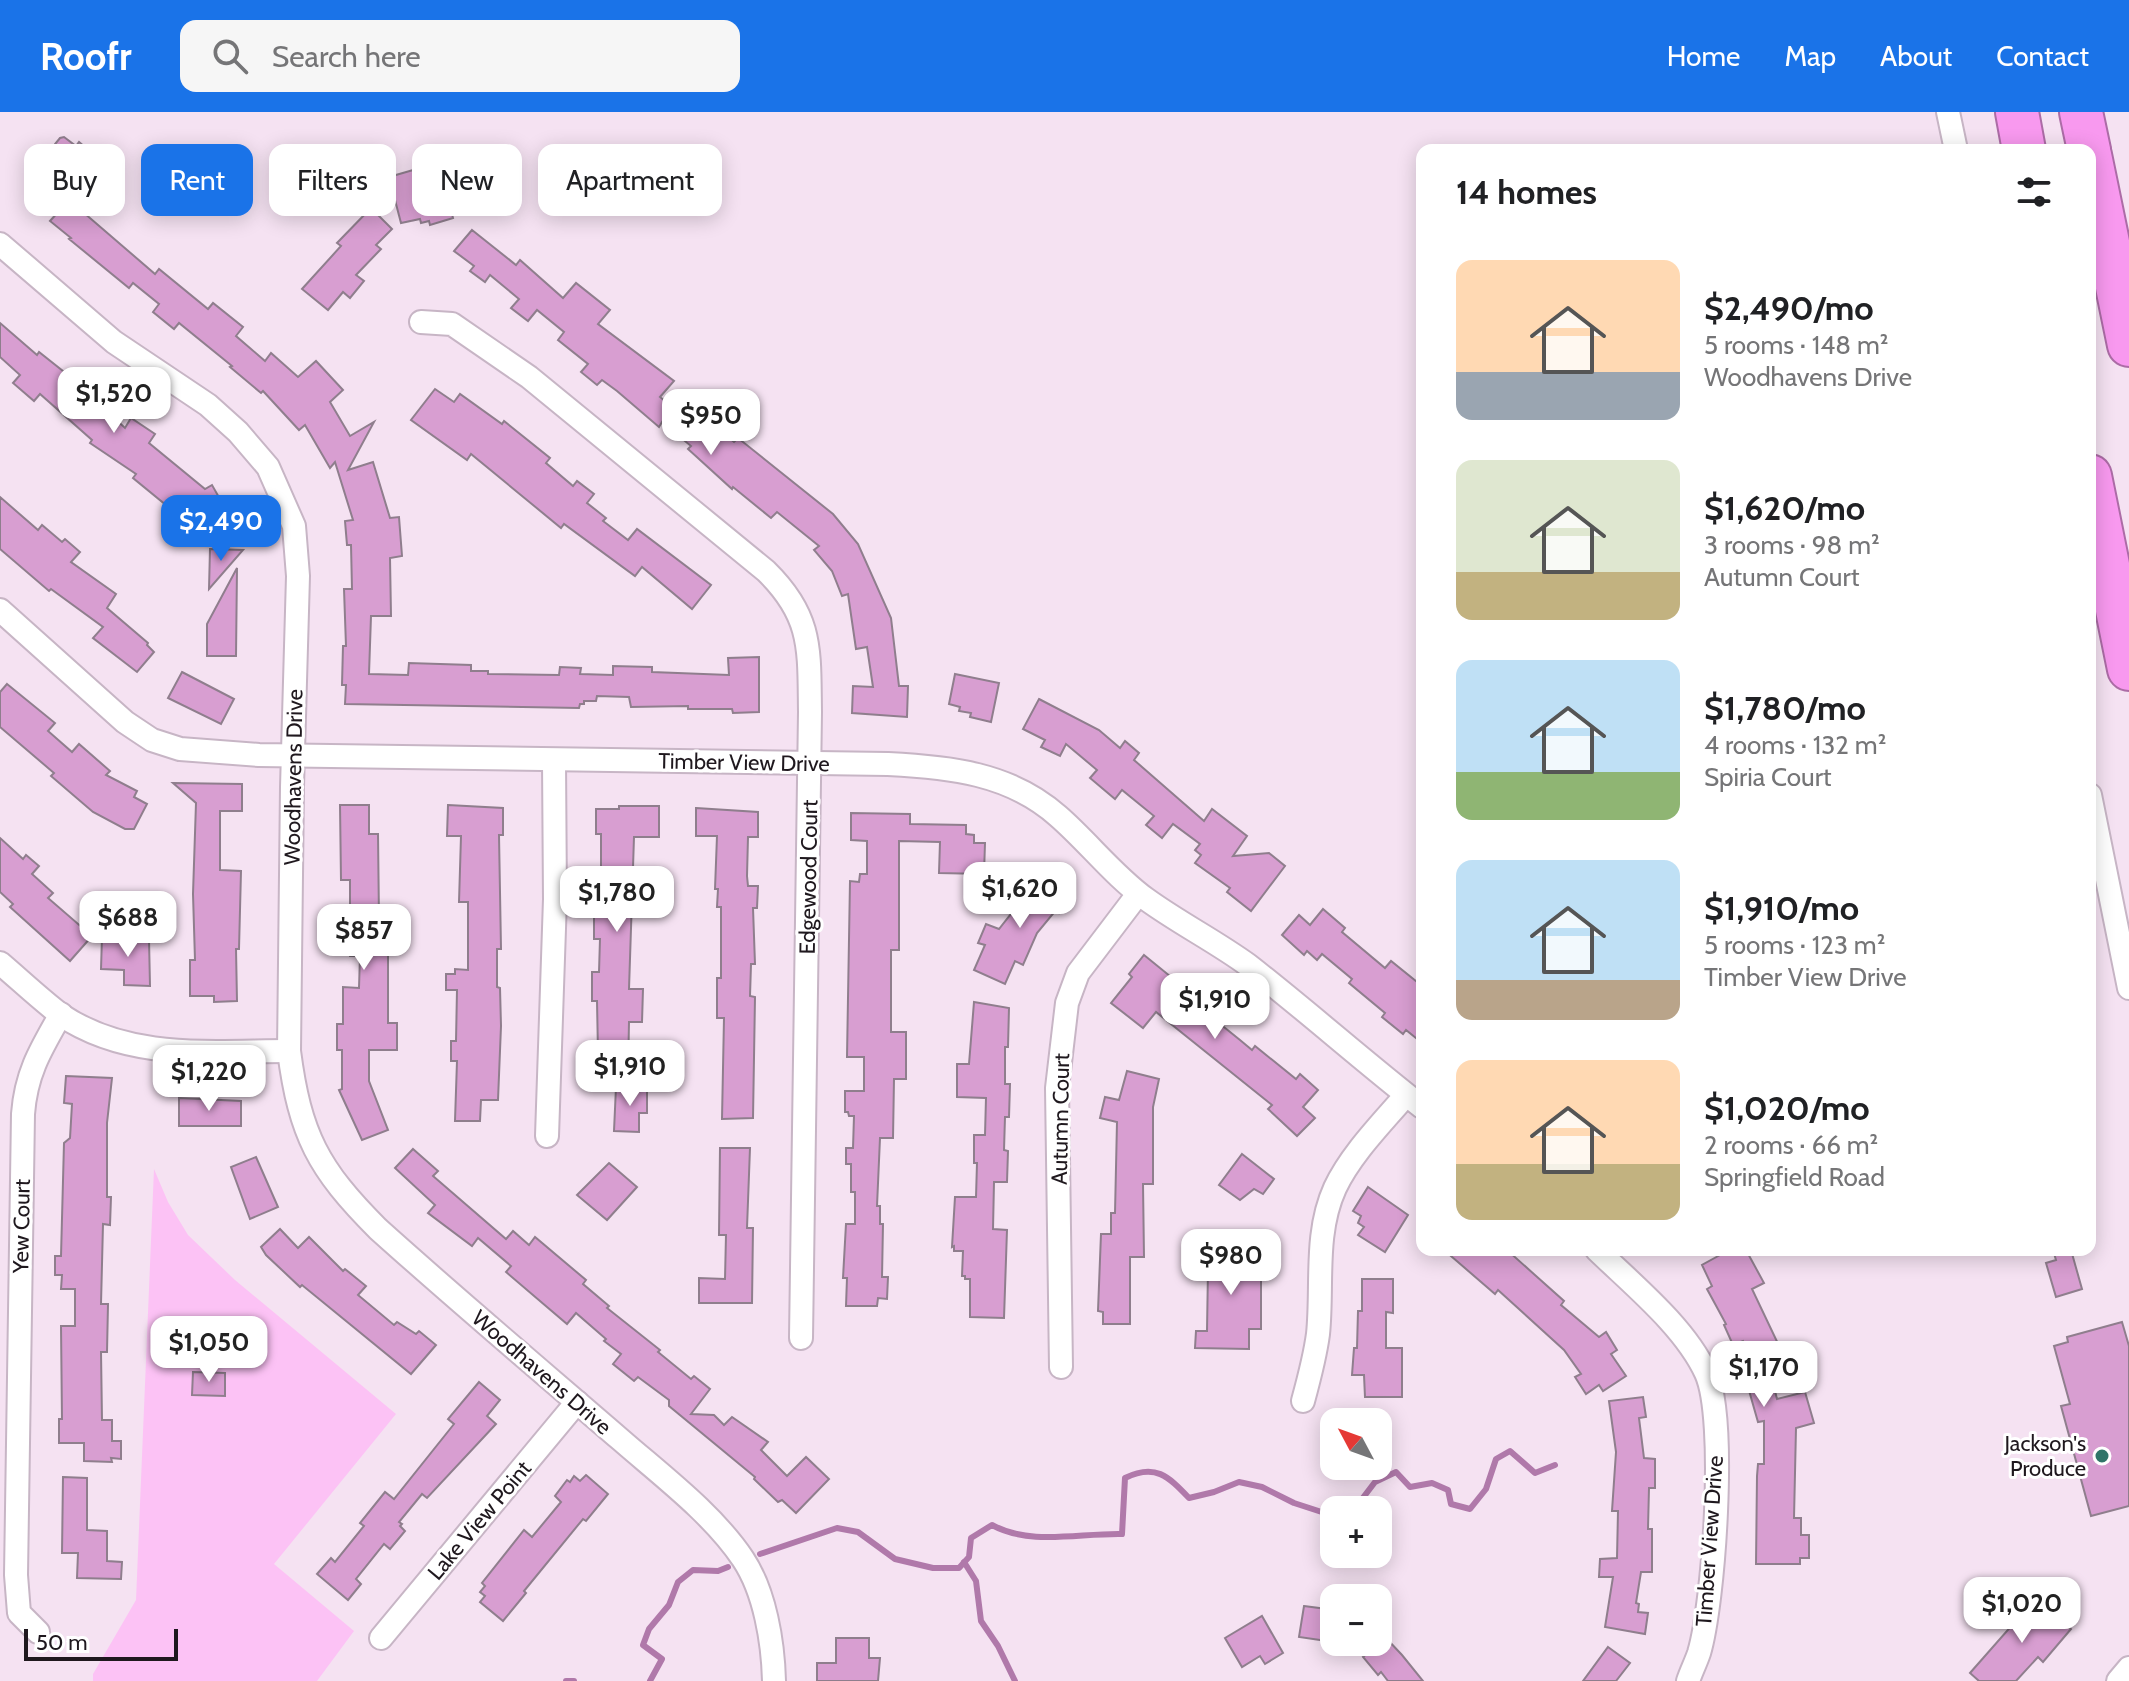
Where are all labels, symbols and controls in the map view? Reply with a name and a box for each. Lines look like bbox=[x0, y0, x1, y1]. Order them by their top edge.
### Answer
search box bbox=[180, 20, 740, 92]
text: Roofr bbox=[40, 33, 132, 80]
icon: search bbox=[208, 34, 252, 78]
text: Search here bbox=[272, 38, 421, 75]
text: Home bbox=[1667, 39, 1740, 73]
text: Map bbox=[1784, 39, 1836, 73]
text: About bbox=[1880, 39, 1952, 73]
text: Contact bbox=[1996, 39, 2089, 73]
chip: Buy bbox=[24, 144, 125, 216]
chip: Rent bbox=[141, 144, 253, 216]
chip: Filters bbox=[269, 144, 396, 216]
chip: New bbox=[412, 144, 522, 216]
chip: Apartment bbox=[538, 144, 722, 216]
icon: filters bbox=[2012, 170, 2056, 214]
text: 14 homes bbox=[1456, 171, 1597, 213]
text: $2,490/mo bbox=[1704, 287, 1874, 329]
icon: home bbox=[1520, 292, 1616, 388]
text: 5 rooms · 148 m² bbox=[1704, 329, 1888, 361]
text: Woodhavens Drive bbox=[1704, 361, 1912, 393]
pin: $1,520 bbox=[49, 367, 179, 435]
text: $1,520 bbox=[76, 377, 152, 409]
pin: $950 bbox=[664, 389, 758, 457]
text: $950 bbox=[680, 399, 742, 431]
text: $1,620/mo bbox=[1704, 487, 1865, 529]
icon: home bbox=[1520, 492, 1616, 588]
pin: $2,490 bbox=[156, 495, 286, 563]
text: $2,490 bbox=[179, 505, 263, 537]
text: 3 rooms · 98 m² bbox=[1704, 529, 1880, 561]
text: Autumn Court bbox=[1704, 561, 1859, 593]
text: $1,780/mo bbox=[1704, 687, 1866, 729]
street label: Woodhavens Drive bbox=[278, 689, 309, 865]
icon: home bbox=[1520, 692, 1616, 788]
text: 4 rooms · 132 m² bbox=[1704, 729, 1886, 761]
street label: Timber View Drive bbox=[658, 748, 830, 777]
text: Spiria Court bbox=[1704, 761, 1832, 793]
street label: Edgewood Court bbox=[794, 799, 823, 955]
pin: $1,620 bbox=[955, 862, 1085, 930]
pin: $1,780 bbox=[552, 866, 682, 934]
text: $1,620 bbox=[981, 872, 1059, 904]
text: $1,780 bbox=[578, 876, 656, 908]
text: $1,910/mo bbox=[1704, 887, 1859, 929]
pin: $688 bbox=[81, 891, 175, 959]
icon: home bbox=[1520, 892, 1616, 988]
text: $688 bbox=[97, 901, 159, 933]
pin: $857 bbox=[317, 904, 411, 972]
text: $857 bbox=[335, 914, 393, 946]
text: 5 rooms · 123 m² bbox=[1704, 929, 1885, 961]
text: Timber View Drive bbox=[1704, 961, 1907, 993]
pin: $1,910 bbox=[1150, 973, 1280, 1041]
text: $1,910 bbox=[1179, 983, 1251, 1015]
pin: $1,910 bbox=[565, 1040, 695, 1108]
pin: $1,220 bbox=[144, 1045, 274, 1113]
text: $1,910 bbox=[594, 1050, 666, 1082]
street label: Autumn Court bbox=[1046, 1052, 1075, 1185]
text: $1,220 bbox=[171, 1055, 247, 1087]
text: $1,020/mo bbox=[1704, 1087, 1870, 1129]
icon: home bbox=[1520, 1092, 1616, 1188]
text: 2 rooms · 66 m² bbox=[1704, 1129, 1878, 1161]
text: Springfield Road bbox=[1704, 1161, 1885, 1193]
street label: Yew Court bbox=[7, 1178, 36, 1274]
pin: $980 bbox=[1184, 1229, 1278, 1297]
text: $980 bbox=[1199, 1239, 1263, 1271]
street label: Woodhavens Drive bbox=[466, 1304, 617, 1440]
pin: $1,050 bbox=[144, 1316, 274, 1384]
text: $1,050 bbox=[168, 1326, 250, 1358]
pin: $1,170 bbox=[1699, 1341, 1829, 1409]
text: $1,170 bbox=[1728, 1351, 1800, 1383]
north arrow bbox=[1320, 1408, 1392, 1480]
map controls bbox=[1320, 1408, 1392, 1656]
place label: Jackson's Produce bbox=[2003, 1430, 2086, 1482]
marker: Jackson's Produce bbox=[2093, 1447, 2111, 1465]
street label: Lake View Point bbox=[422, 1455, 537, 1585]
street label: Timber View Drive bbox=[1690, 1455, 1729, 1627]
button: + bbox=[1320, 1496, 1392, 1568]
pin: $1,020 bbox=[1957, 1577, 2087, 1645]
button: − bbox=[1320, 1584, 1392, 1656]
text: $1,020 bbox=[1982, 1587, 2062, 1619]
scale bar bbox=[24, 1625, 178, 1661]
text: 50 m bbox=[36, 1629, 88, 1656]

